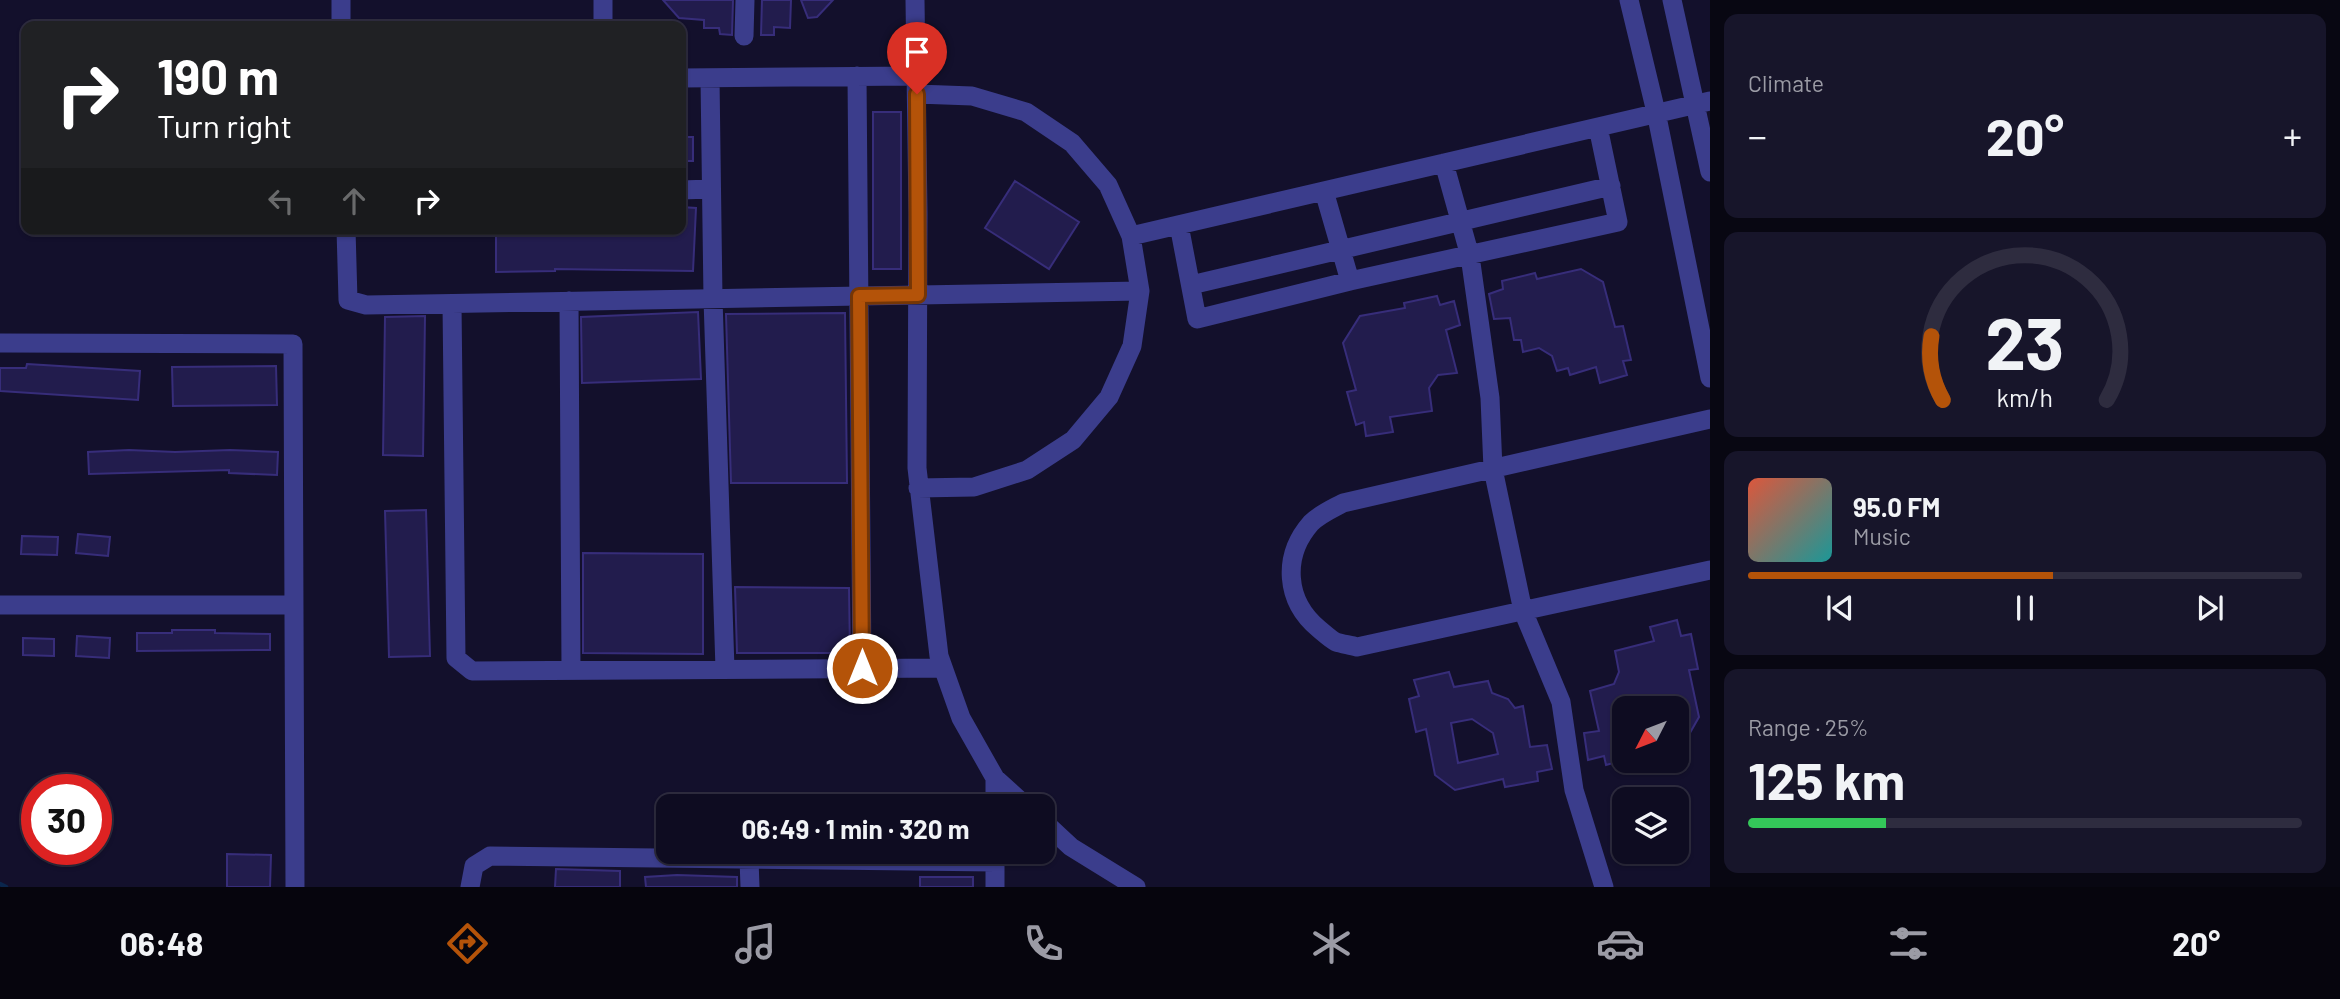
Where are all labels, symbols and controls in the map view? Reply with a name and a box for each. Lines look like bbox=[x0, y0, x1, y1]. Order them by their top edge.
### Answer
pin bbox=[887, 22, 947, 94]
icon: arrive bbox=[898, 33, 936, 71]
text: 190 m bbox=[157, 46, 279, 105]
icon: right bbox=[42, 49, 133, 140]
text: Climate bbox=[1748, 69, 1824, 97]
text: 20° bbox=[1986, 104, 2064, 166]
text: Turn right bbox=[157, 106, 292, 144]
text: − bbox=[1748, 112, 1767, 158]
text: + bbox=[2283, 112, 2302, 158]
icon: left bbox=[262, 182, 300, 220]
icon: ahead bbox=[335, 182, 373, 220]
icon: right bbox=[408, 182, 446, 220]
text: 23 bbox=[1985, 298, 2065, 386]
text: km/h bbox=[1997, 382, 2053, 412]
text: 95.0 FM bbox=[1853, 491, 1940, 522]
text: Music bbox=[1853, 522, 1911, 550]
icon: previous bbox=[1821, 589, 1859, 627]
icon: pause bbox=[2006, 589, 2044, 627]
icon: next bbox=[2191, 589, 2229, 627]
position arrow bbox=[825, 631, 899, 705]
north arrow bbox=[1612, 696, 1689, 774]
map controls bbox=[1612, 696, 1689, 864]
text: Range · 25% bbox=[1748, 713, 1868, 741]
text: 125 km bbox=[1748, 748, 1905, 810]
speed limit sign: 30 bbox=[21, 774, 112, 865]
button: layers bbox=[1612, 787, 1689, 864]
text: 06:49 · 1 min · 320 m bbox=[741, 813, 970, 844]
icon: directions bbox=[443, 919, 492, 968]
icon: music bbox=[731, 919, 780, 968]
icon: phone bbox=[1019, 919, 1068, 968]
icon: climate bbox=[1307, 919, 1356, 968]
icon: car bbox=[1596, 919, 1645, 968]
icon: filters bbox=[1884, 919, 1933, 968]
text: 06:48 bbox=[120, 924, 203, 962]
text: 20° bbox=[2172, 924, 2220, 962]

